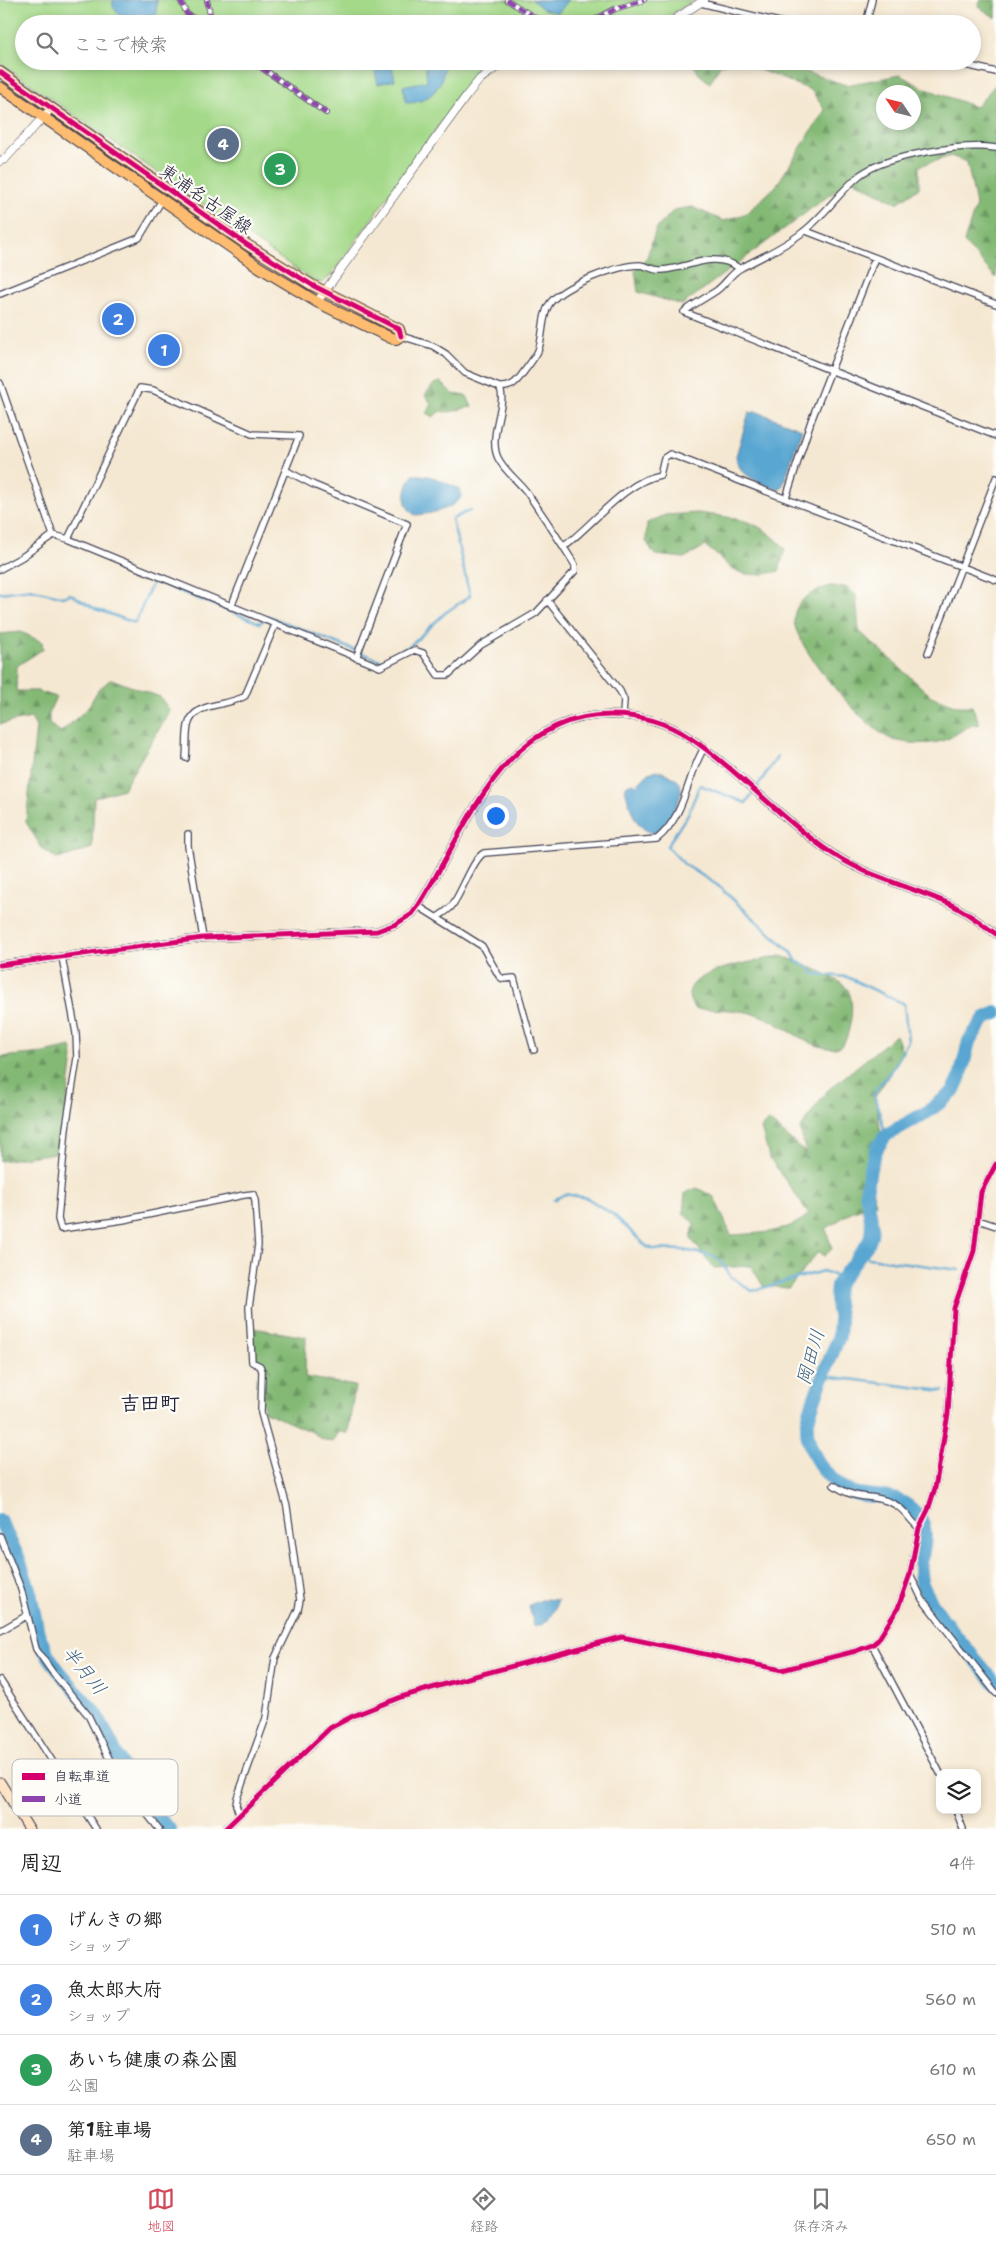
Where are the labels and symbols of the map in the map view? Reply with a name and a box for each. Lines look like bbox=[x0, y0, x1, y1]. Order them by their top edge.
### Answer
north arrow bbox=[876, 85, 921, 130]
pin: 4 bbox=[207, 125, 239, 163]
pin: 3 bbox=[264, 150, 296, 188]
street label: 東浦名古屋線 bbox=[155, 158, 257, 240]
pin: 2 bbox=[102, 300, 134, 338]
pin: 1 bbox=[148, 331, 180, 369]
your location bbox=[483, 803, 509, 829]
water label: 岡田川 bbox=[791, 1326, 830, 1388]
district label: 吉田町 bbox=[120, 1390, 180, 1416]
water label: 半月川 bbox=[57, 1640, 112, 1700]
legend bbox=[12, 1759, 178, 1816]
text: 自転車道 bbox=[54, 1767, 110, 1785]
text: 小道 bbox=[54, 1790, 82, 1808]

